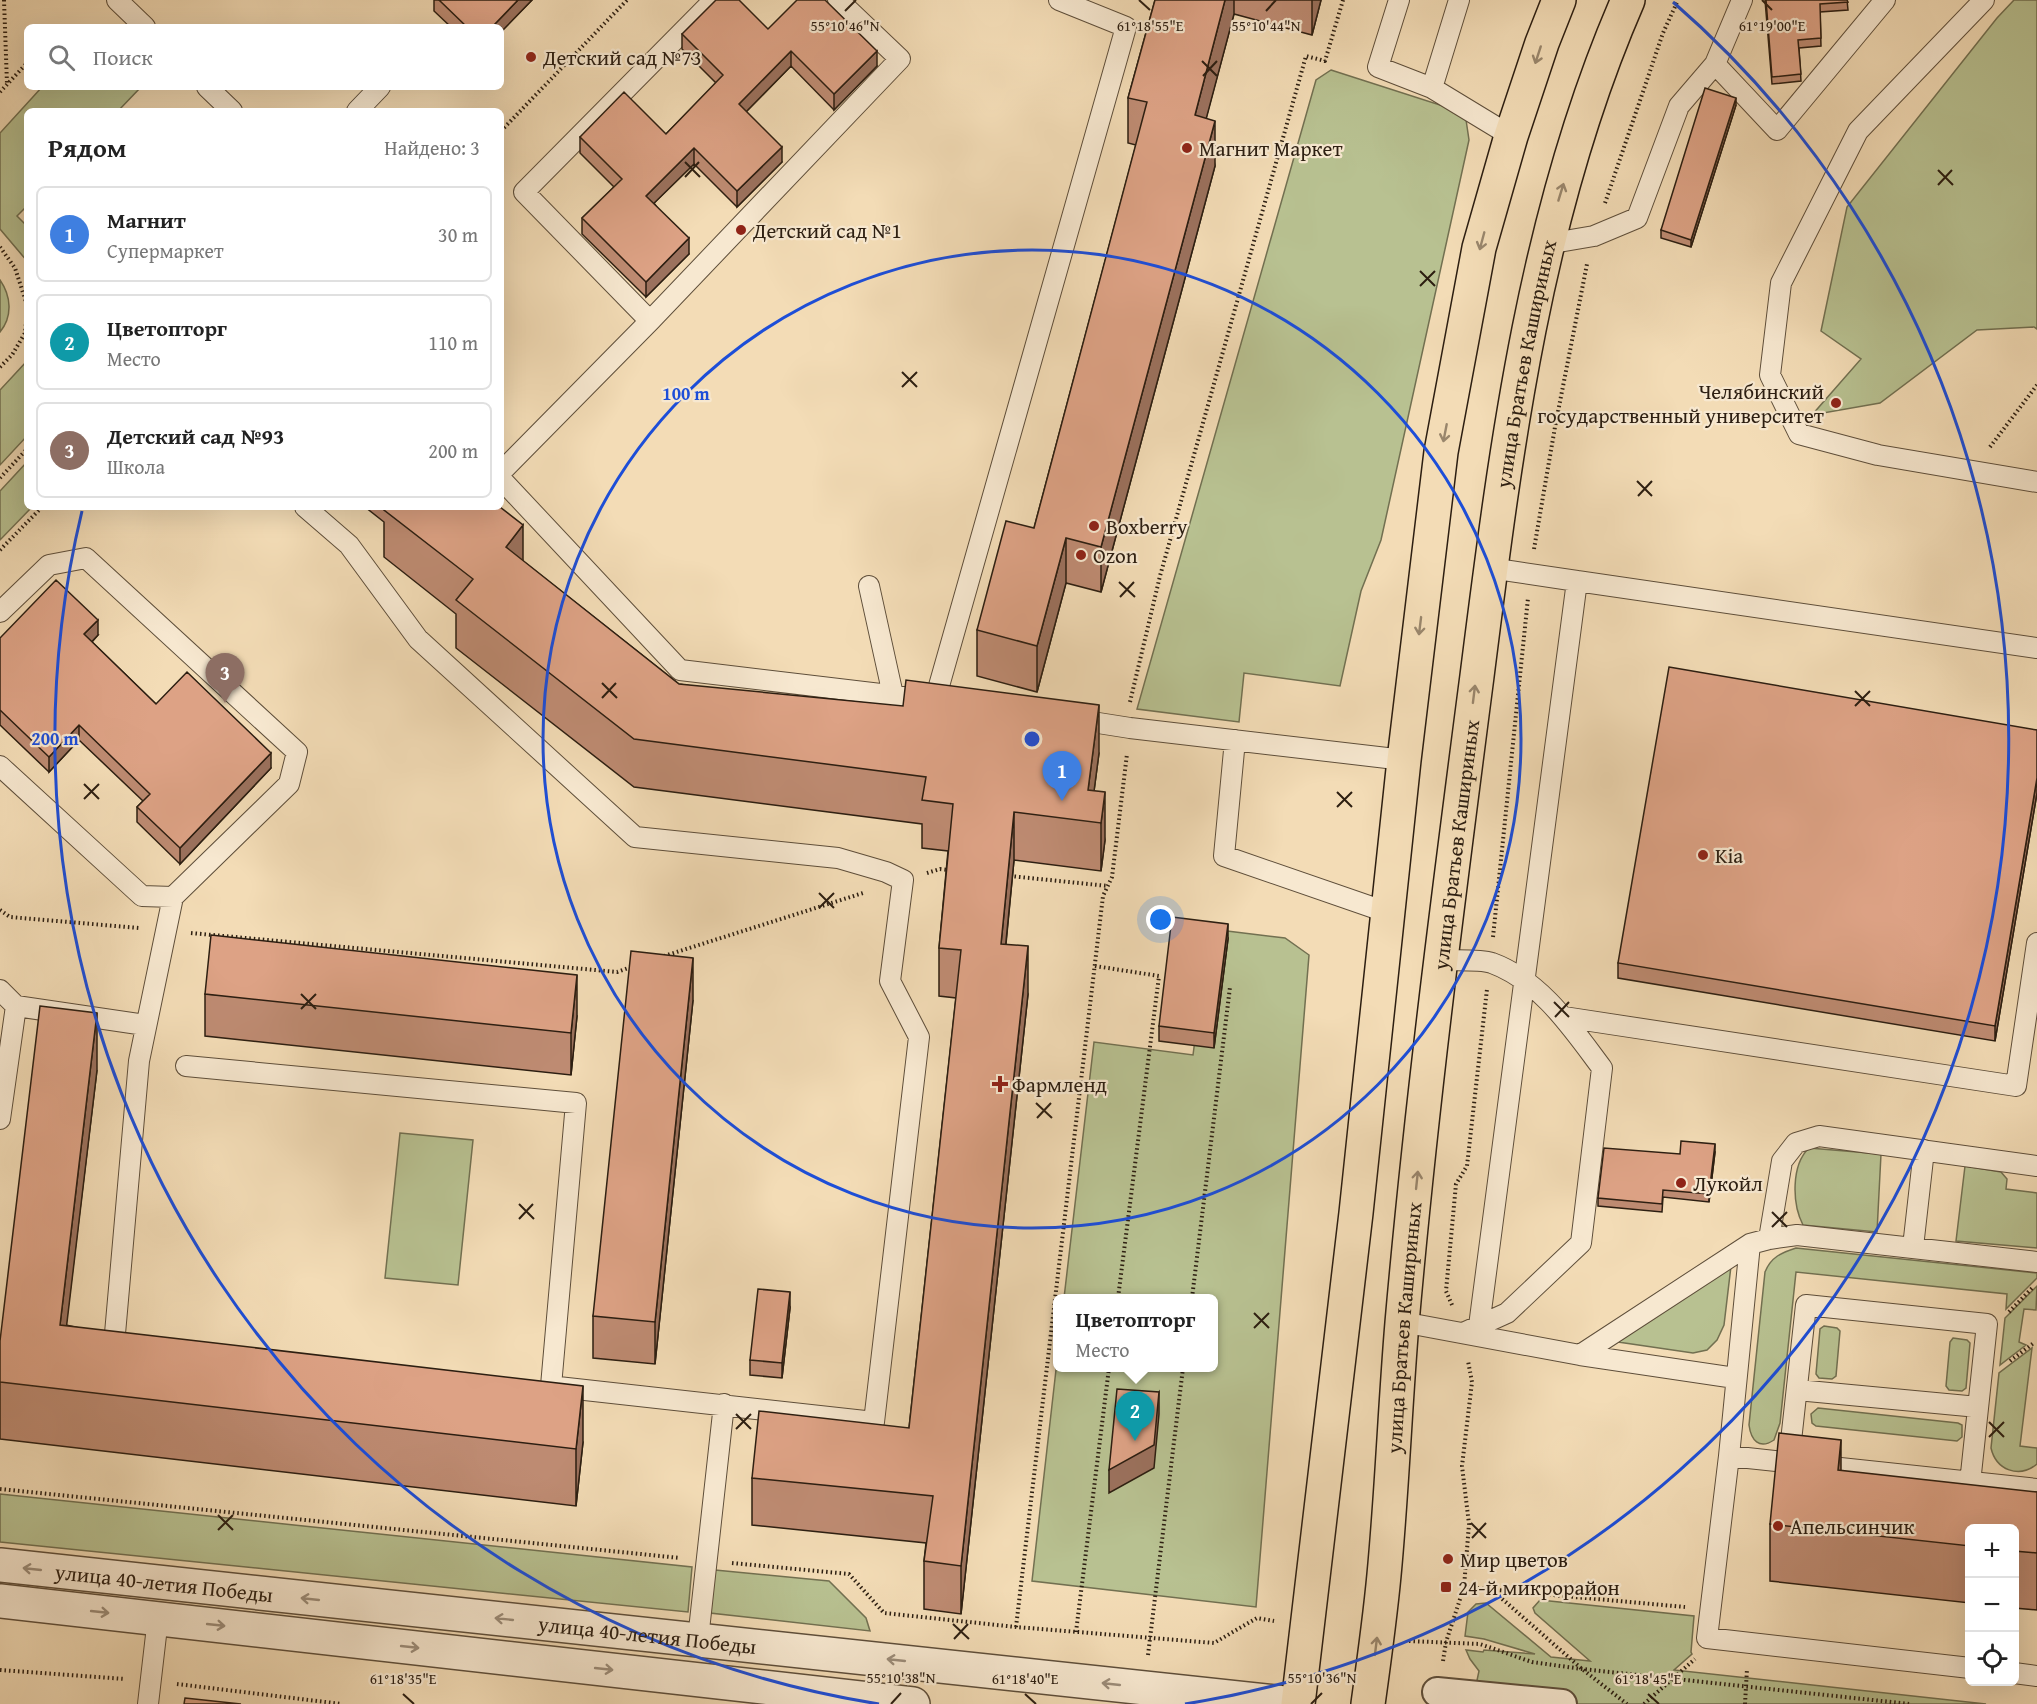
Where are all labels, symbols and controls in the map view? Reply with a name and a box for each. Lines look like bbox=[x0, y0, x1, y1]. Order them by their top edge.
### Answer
text: 55°10'46"N bbox=[811, 15, 880, 36]
text: 61°18'55"E bbox=[1117, 15, 1184, 36]
text: 55°10'44"N bbox=[1232, 15, 1301, 36]
text: 61°19'00"E bbox=[1739, 15, 1806, 36]
search box bbox=[24, 24, 504, 90]
icon: search bbox=[45, 41, 78, 74]
text: Поиск bbox=[93, 41, 153, 73]
place label: Детский сад №73 bbox=[542, 42, 702, 73]
one-way arrow bbox=[1532, 45, 1543, 64]
marker: Детский сад №73 bbox=[524, 50, 538, 64]
text: Рядом bbox=[48, 128, 126, 167]
text: Найдено: 3 bbox=[384, 133, 480, 162]
place label: Магнит Маркет bbox=[1199, 133, 1343, 164]
marker: Магнит Маркет bbox=[1180, 141, 1194, 155]
one-way arrow bbox=[1556, 183, 1567, 202]
text: Магнит bbox=[107, 204, 186, 236]
place label: Детский сад №1 bbox=[752, 215, 902, 246]
text: 1 bbox=[64, 220, 75, 249]
text: 30 m bbox=[438, 220, 478, 249]
marker: Детский сад №1 bbox=[734, 223, 748, 237]
one-way arrow bbox=[1475, 231, 1487, 250]
text: Супермаркет bbox=[107, 236, 224, 265]
street label: улица Братьев Кашириных bbox=[1487, 236, 1564, 491]
text: Цветопторг bbox=[107, 312, 227, 344]
text: 2 bbox=[64, 328, 75, 357]
text: 110 m bbox=[428, 328, 478, 357]
text: Место bbox=[107, 344, 161, 373]
place label: Челябинский государственный университет bbox=[1537, 376, 1824, 431]
text: 100 m bbox=[662, 380, 710, 407]
marker: Челябинский государственный университет bbox=[1829, 396, 1843, 410]
text: Детский сад №93 bbox=[107, 420, 284, 452]
one-way arrow bbox=[1439, 422, 1450, 442]
text: 3 bbox=[64, 436, 75, 465]
text: 200 m bbox=[428, 436, 478, 465]
text: Школа bbox=[107, 452, 165, 481]
place label: Boxberry bbox=[1106, 511, 1188, 542]
marker: Boxberry bbox=[1087, 519, 1101, 533]
place label: Ozon bbox=[1093, 540, 1138, 571]
marker: Ozon bbox=[1074, 548, 1088, 562]
one-way arrow bbox=[1414, 616, 1425, 635]
pin: 3 bbox=[206, 654, 244, 703]
one-way arrow bbox=[1469, 685, 1480, 705]
street label: улица Братьев Кашириных bbox=[1424, 717, 1487, 973]
text: 200 m bbox=[31, 725, 79, 752]
centre of rings bbox=[1022, 729, 1042, 749]
pin: 1 bbox=[1042, 752, 1082, 801]
place label: Kia bbox=[1715, 840, 1743, 871]
marker: Kia bbox=[1696, 848, 1710, 862]
your location bbox=[1146, 905, 1175, 934]
place label: Фармленд bbox=[1012, 1069, 1108, 1100]
marker: Фармленд bbox=[993, 1077, 1007, 1091]
place label: Лукойл bbox=[1693, 1168, 1763, 1199]
one-way arrow bbox=[1412, 1170, 1423, 1190]
marker: Лукойл bbox=[1674, 1176, 1688, 1190]
street label: улица Братьев Кашириных bbox=[1378, 1200, 1429, 1455]
popup bbox=[1053, 1294, 1218, 1372]
text: Цветопторг bbox=[1076, 1303, 1195, 1335]
text: Место bbox=[1076, 1335, 1129, 1364]
pin: 2 bbox=[1116, 1392, 1154, 1441]
place label: Апельсинчик bbox=[1790, 1511, 1915, 1542]
marker: Апельсинчик bbox=[1771, 1519, 1785, 1533]
map controls bbox=[1965, 1524, 2019, 1686]
button: + bbox=[1965, 1524, 2019, 1578]
place label: Мир цветов bbox=[1460, 1544, 1568, 1575]
marker: Мир цветов bbox=[1441, 1552, 1455, 1566]
street label: улица 40-летия Победы bbox=[52, 1555, 275, 1610]
one-way arrow bbox=[23, 1563, 43, 1574]
place label: 24-й микрорайон bbox=[1458, 1572, 1620, 1603]
button: − bbox=[1965, 1578, 2019, 1632]
marker: 24-й микрорайон bbox=[1439, 1580, 1453, 1594]
one-way arrow bbox=[300, 1593, 320, 1604]
one-way arrow bbox=[89, 1607, 109, 1618]
street label: улица 40-летия Победы bbox=[536, 1607, 758, 1662]
one-way arrow bbox=[494, 1613, 514, 1624]
one-way arrow bbox=[206, 1620, 225, 1631]
button: locate bbox=[1965, 1632, 2019, 1686]
one-way arrow bbox=[1371, 1637, 1382, 1656]
one-way arrow bbox=[399, 1642, 419, 1653]
one-way arrow bbox=[886, 1655, 906, 1666]
one-way arrow bbox=[593, 1664, 613, 1675]
text: 55°10'38"N bbox=[867, 1667, 936, 1688]
text: 55°10'36"N bbox=[1288, 1667, 1357, 1688]
text: 61°18'35"E bbox=[370, 1668, 437, 1689]
text: 61°18'40"E bbox=[992, 1668, 1059, 1689]
text: 61°18'45"E bbox=[1615, 1668, 1682, 1689]
one-way arrow bbox=[1101, 1678, 1121, 1689]

